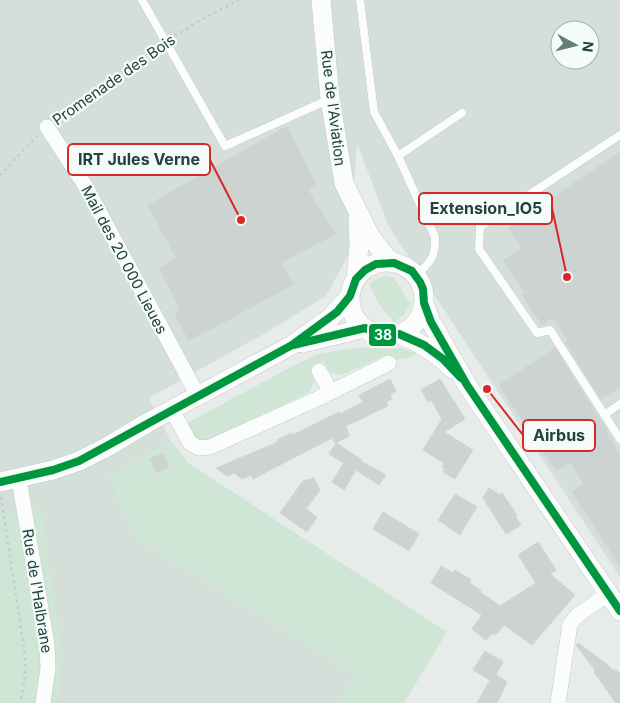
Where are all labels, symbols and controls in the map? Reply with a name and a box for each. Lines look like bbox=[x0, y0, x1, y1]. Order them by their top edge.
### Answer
north arrow bbox=[550, 20, 600, 70]
street label: Promenade des Bois bbox=[49, 30, 179, 129]
text: N bbox=[579, 40, 597, 53]
street label: Rue de l'Aviation bbox=[317, 49, 350, 167]
callout: IRT Jules Verne bbox=[68, 144, 210, 175]
text: IRT Jules Verne bbox=[78, 149, 200, 169]
street label: Mail des 20 000 Lieues bbox=[77, 182, 172, 337]
callout: Extension_IO5 bbox=[419, 193, 552, 224]
text: Extension_IO5 bbox=[430, 198, 542, 218]
line badge: 38 bbox=[368, 323, 397, 347]
text: 38 bbox=[374, 326, 392, 343]
callout: Airbus bbox=[523, 420, 595, 451]
text: Airbus bbox=[533, 425, 585, 445]
street label: Rue de l'Halbrane bbox=[18, 527, 57, 655]

